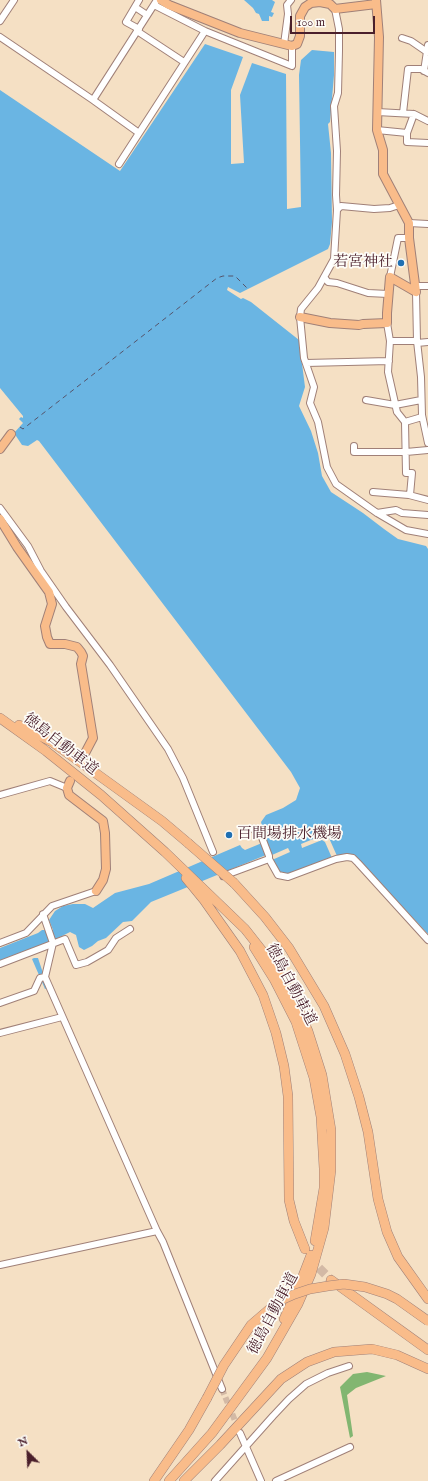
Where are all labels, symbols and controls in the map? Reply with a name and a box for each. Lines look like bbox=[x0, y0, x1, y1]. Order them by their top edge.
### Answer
scale bar bbox=[292, 8, 377, 34]
text: 100 m bbox=[297, 15, 325, 30]
place label: 若宮神社 bbox=[333, 254, 393, 272]
marker: 若宮神社 bbox=[396, 258, 406, 268]
street label: 徳島自動車道 bbox=[19, 710, 101, 780]
place label: 百間場排水機場 bbox=[237, 826, 342, 844]
marker: 百間場排水機場 bbox=[224, 830, 234, 840]
street label: 徳島自動車道 bbox=[261, 941, 319, 1029]
street label: 徳島自動車道 bbox=[245, 1270, 303, 1358]
north arrow bbox=[8, 1433, 48, 1473]
text: N bbox=[16, 1434, 30, 1450]

